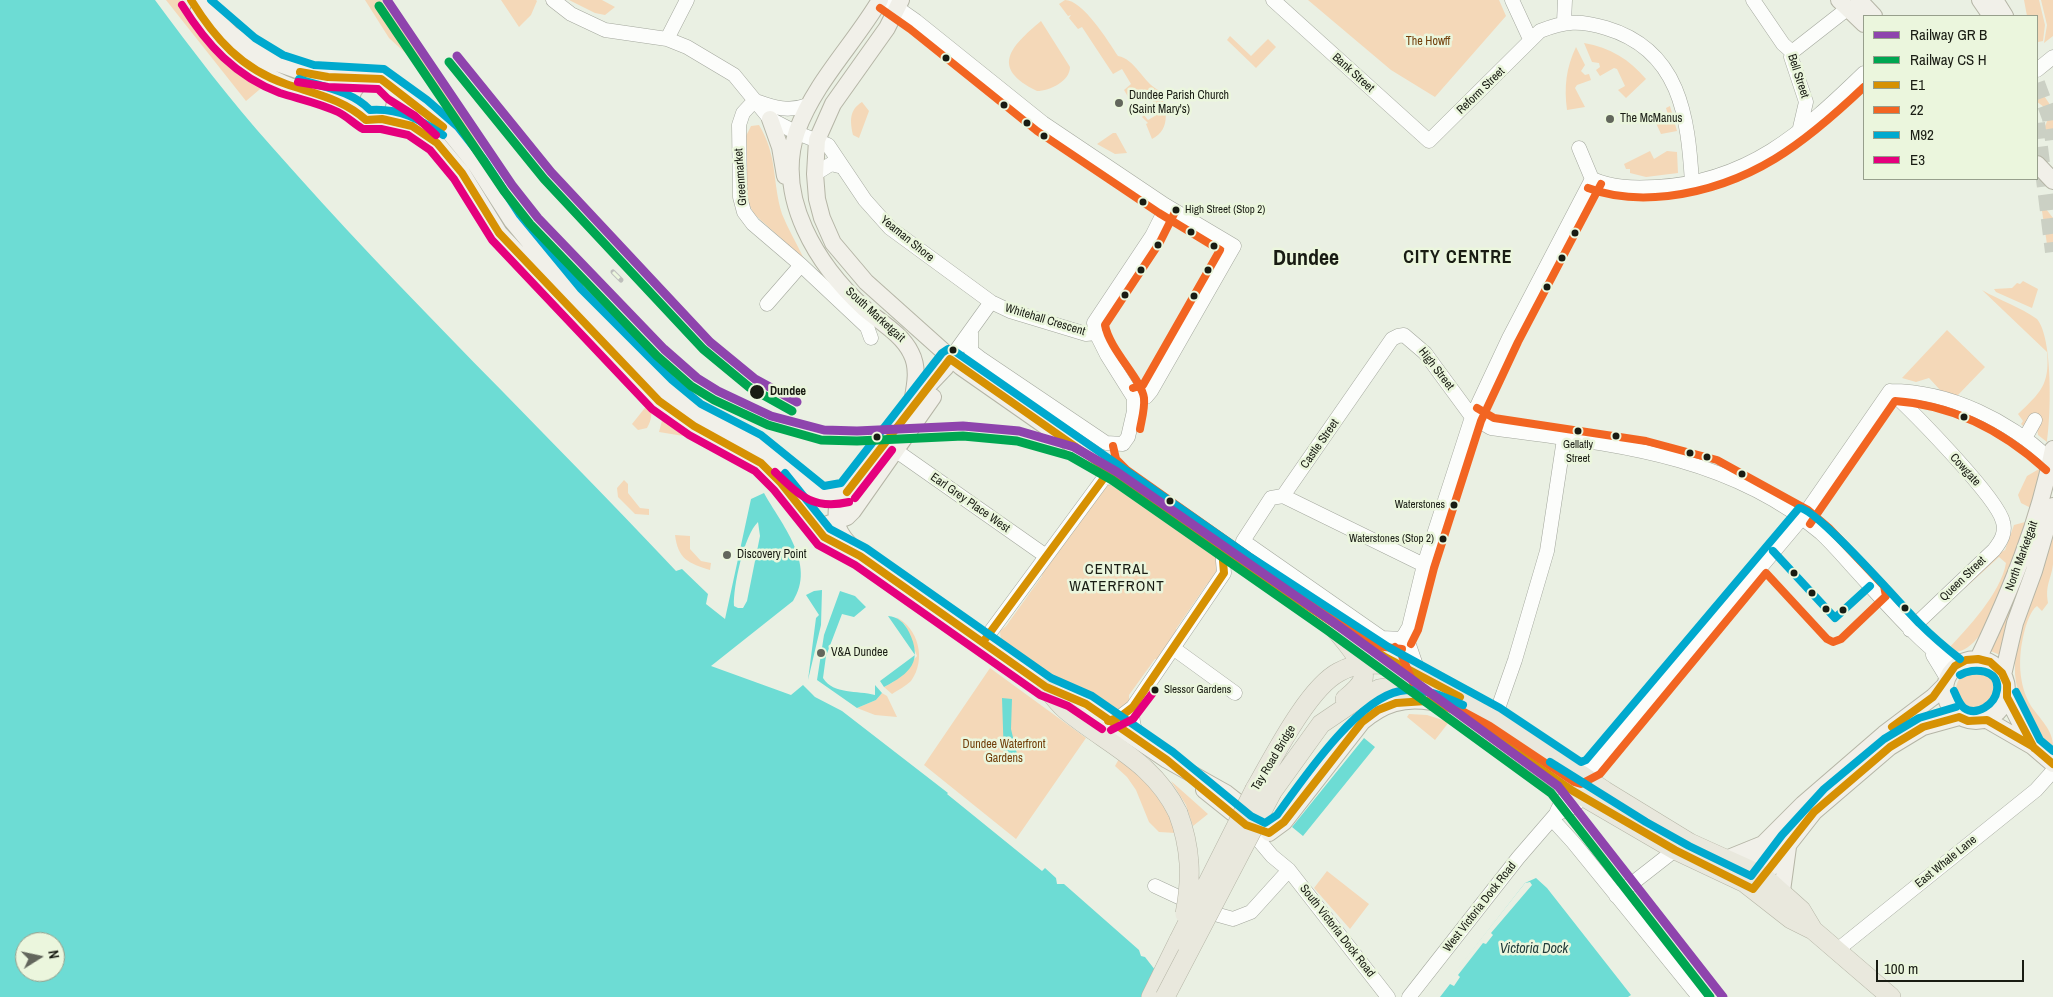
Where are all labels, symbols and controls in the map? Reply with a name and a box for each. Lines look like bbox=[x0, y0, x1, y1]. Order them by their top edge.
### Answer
legend bbox=[1863, 15, 2038, 180]
text: Railway GR B bbox=[1910, 24, 1987, 45]
park label: The Howff bbox=[1406, 35, 1450, 49]
text: Railway CS H bbox=[1910, 49, 1987, 70]
street label: Bank Street bbox=[1329, 50, 1377, 96]
street label: Bell Street bbox=[1784, 52, 1812, 100]
unlabelled marker bbox=[941, 53, 951, 63]
street label: Reform Street bbox=[1454, 65, 1508, 117]
text: E1 bbox=[1910, 74, 1925, 95]
place label: Dundee Parish Church (Saint Mary's) bbox=[1129, 89, 1229, 117]
marker: Dundee Parish Church (Saint Mary's) bbox=[1113, 97, 1125, 109]
text: 22 bbox=[1910, 99, 1924, 120]
unlabelled marker bbox=[999, 100, 1009, 110]
place label: The McManus bbox=[1620, 112, 1682, 126]
marker: The McManus bbox=[1604, 113, 1616, 125]
unlabelled marker bbox=[1022, 118, 1032, 128]
text: M92 bbox=[1910, 124, 1934, 145]
unlabelled marker bbox=[1039, 131, 1049, 141]
street label: Greenmarket bbox=[732, 148, 750, 206]
text: E3 bbox=[1910, 149, 1925, 170]
unlabelled marker bbox=[1138, 197, 1148, 207]
place label: High Street (Stop 2) bbox=[1185, 203, 1265, 217]
marker: High Street (Stop 2) bbox=[1171, 205, 1181, 215]
street label: Yeaman Shore bbox=[877, 213, 937, 265]
unlabelled marker bbox=[1186, 227, 1196, 237]
unlabelled marker bbox=[1570, 228, 1580, 238]
unlabelled marker bbox=[1153, 240, 1163, 250]
unlabelled marker bbox=[1209, 241, 1219, 251]
district label: Dundee bbox=[1273, 246, 1339, 272]
district label: CITY CENTRE bbox=[1402, 247, 1514, 269]
unlabelled marker bbox=[1557, 253, 1567, 263]
unlabelled marker bbox=[1136, 265, 1146, 275]
unlabelled marker bbox=[1203, 265, 1213, 275]
unlabelled marker bbox=[1542, 282, 1552, 292]
street label: South Marketgait bbox=[842, 285, 908, 345]
unlabelled marker bbox=[1120, 290, 1130, 300]
unlabelled marker bbox=[1189, 291, 1199, 301]
street label: Whitehall Crescent bbox=[1003, 301, 1087, 339]
unlabelled marker bbox=[948, 345, 958, 355]
street label: High Street bbox=[1415, 345, 1457, 393]
marker: Dundee bbox=[748, 383, 766, 401]
place label: Dundee bbox=[770, 385, 806, 399]
unlabelled marker bbox=[1959, 412, 1969, 422]
street label: Castle Street bbox=[1298, 417, 1342, 471]
marker: Gellatly Street bbox=[1573, 426, 1583, 436]
unlabelled marker bbox=[1611, 431, 1621, 441]
unlabelled marker bbox=[872, 432, 882, 442]
place label: Gellatly Street bbox=[1563, 438, 1593, 464]
unlabelled marker bbox=[1685, 448, 1695, 458]
street label: Cowgate bbox=[1947, 451, 1983, 489]
unlabelled marker bbox=[1702, 452, 1712, 462]
unlabelled marker bbox=[1737, 469, 1747, 479]
street label: Earl Grey Place West bbox=[927, 470, 1013, 536]
unlabelled marker bbox=[1165, 496, 1175, 506]
place label: Waterstones bbox=[1395, 498, 1445, 512]
marker: Waterstones bbox=[1449, 500, 1459, 510]
street label: North Marketgait bbox=[2003, 519, 2041, 593]
place label: Waterstones (Stop 2) bbox=[1349, 532, 1434, 546]
marker: Waterstones (Stop 2) bbox=[1438, 534, 1448, 544]
place label: Discovery Point bbox=[737, 548, 806, 562]
marker: Discovery Point bbox=[721, 549, 733, 561]
street label: Queen Street bbox=[1937, 553, 1989, 605]
district label: CENTRAL WATERFRONT bbox=[1068, 561, 1166, 596]
unlabelled marker bbox=[1789, 568, 1799, 578]
unlabelled marker bbox=[1807, 588, 1817, 598]
unlabelled marker bbox=[1900, 603, 1910, 613]
unlabelled marker bbox=[1821, 604, 1831, 614]
unlabelled marker bbox=[1838, 605, 1848, 615]
place label: V&A Dundee bbox=[831, 646, 888, 660]
marker: V&A Dundee bbox=[815, 647, 827, 659]
place label: Slessor Gardens bbox=[1164, 683, 1231, 697]
marker: Slessor Gardens bbox=[1150, 685, 1160, 695]
street label: Tay Road Bridge bbox=[1249, 723, 1299, 793]
park label: Dundee Waterfront Gardens bbox=[963, 738, 1045, 766]
street label: East Whale Lane bbox=[1912, 833, 1980, 891]
street label: West Victoria Dock Road bbox=[1440, 859, 1520, 955]
street label: South Victoria Dock Road bbox=[1296, 882, 1378, 980]
north arrow bbox=[15, 932, 65, 982]
water label: Victoria Dock bbox=[1500, 941, 1568, 957]
text: N bbox=[44, 949, 63, 960]
scale bar bbox=[1878, 950, 2026, 982]
text: 100 m bbox=[1884, 958, 1918, 979]

